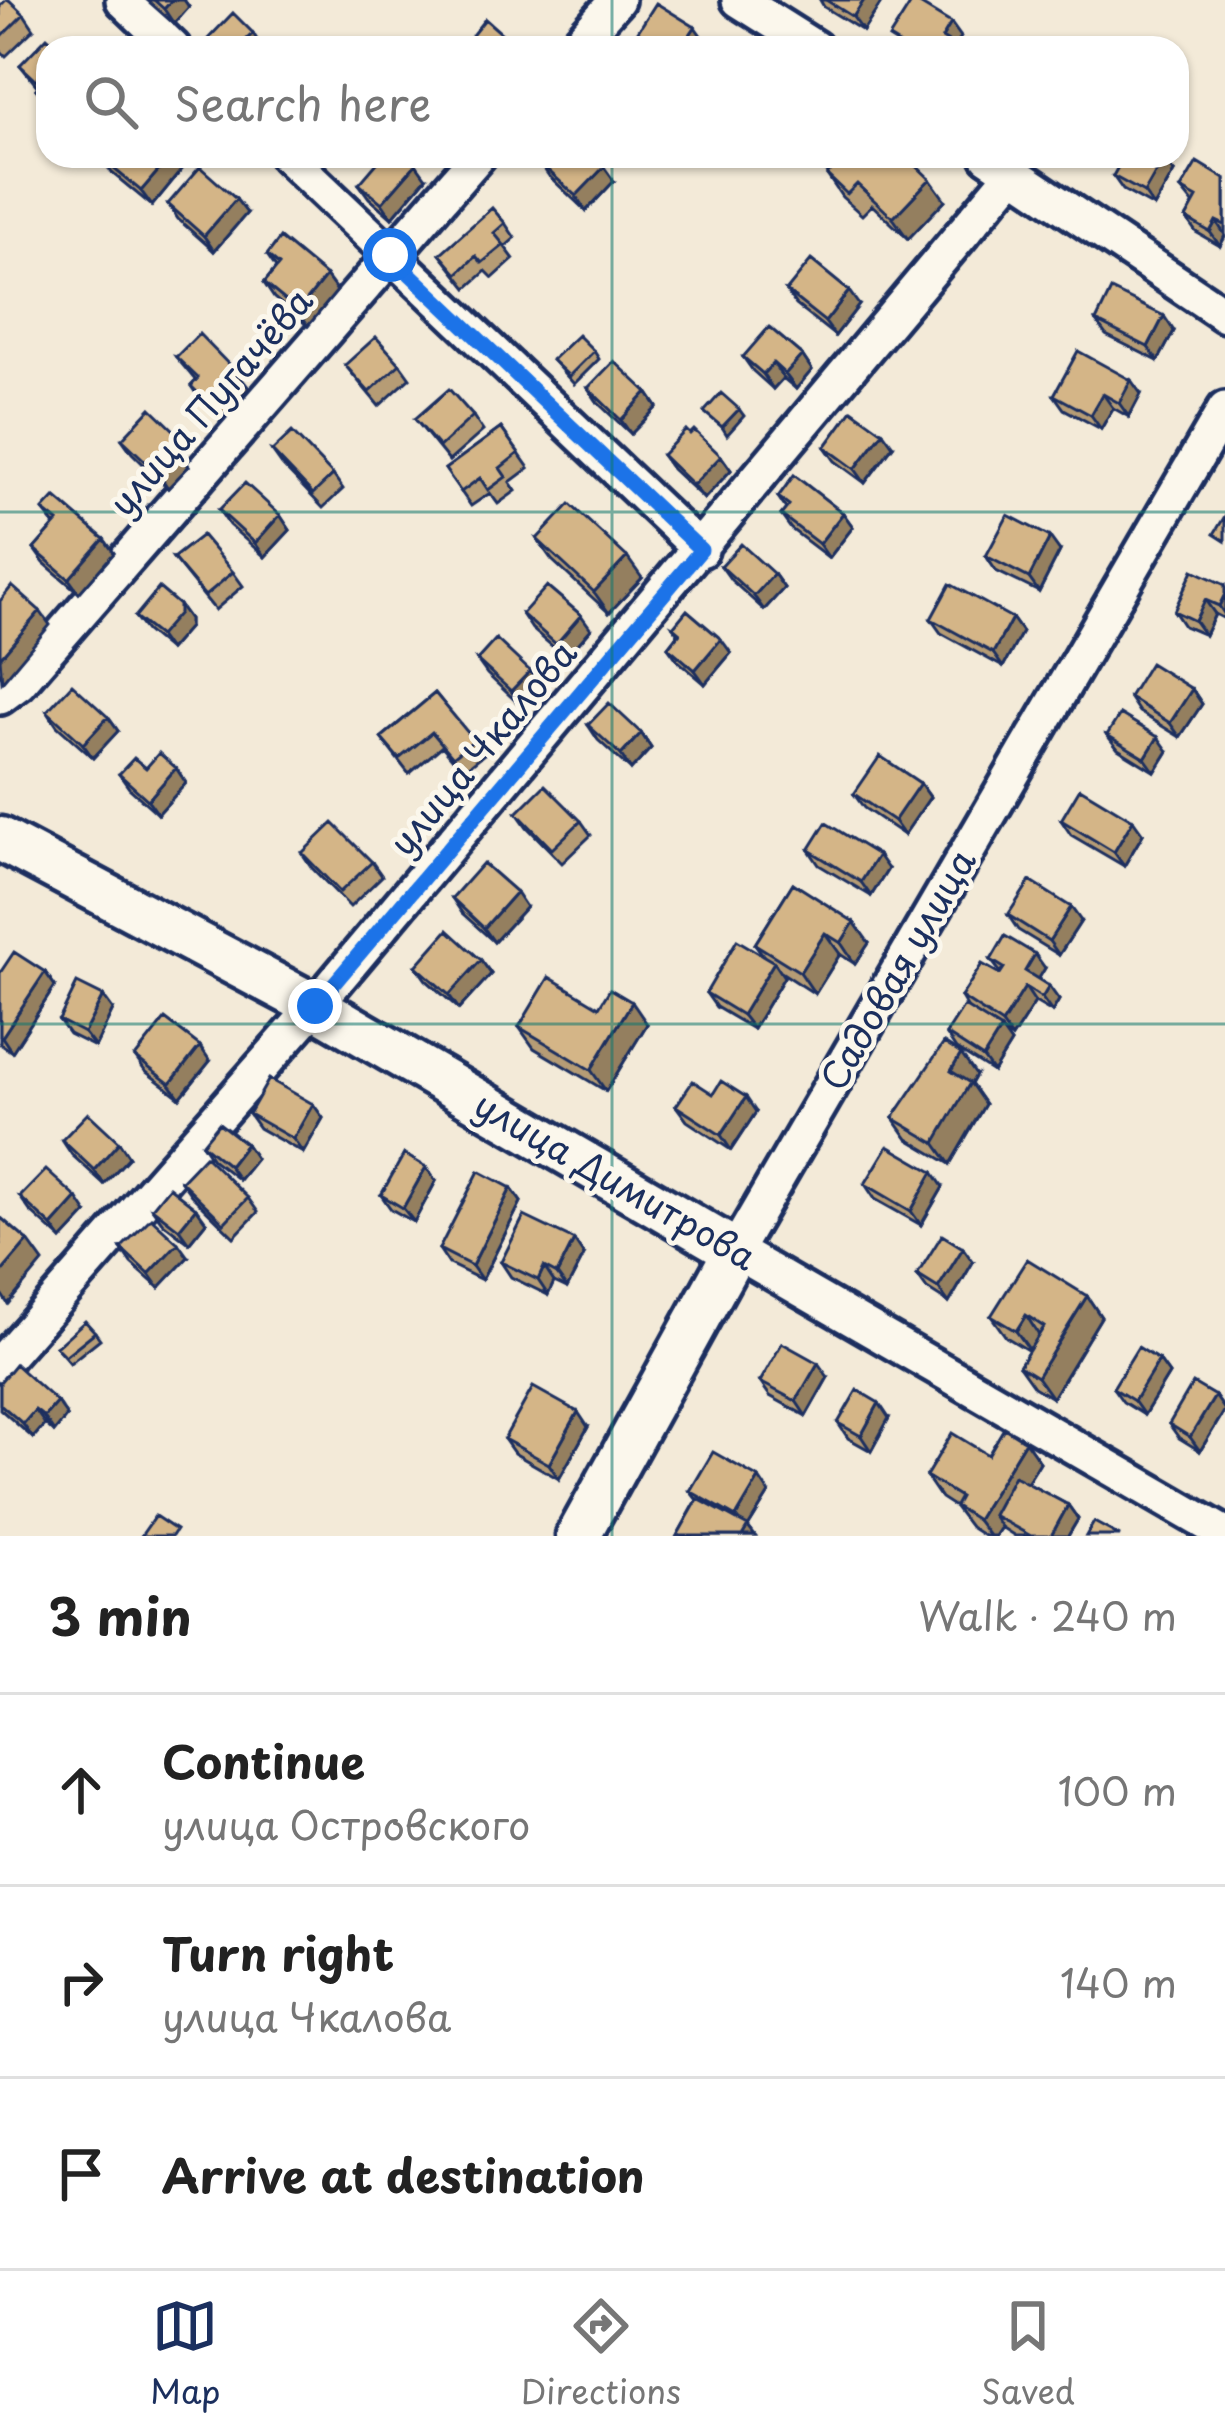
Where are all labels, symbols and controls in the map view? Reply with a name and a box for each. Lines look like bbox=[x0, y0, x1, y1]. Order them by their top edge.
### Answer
search box bbox=[36, 36, 1189, 168]
text: Search here bbox=[174, 68, 431, 136]
icon: search bbox=[78, 69, 144, 135]
route start bbox=[363, 228, 417, 282]
street label: улица Пугачёва bbox=[95, 274, 324, 527]
street label: улица Чкалова bbox=[375, 627, 588, 866]
street label: Садовая улица bbox=[805, 838, 988, 1100]
route end bbox=[288, 979, 342, 1033]
street label: улица Димитрова bbox=[465, 1076, 768, 1282]
text: 3 min bbox=[48, 1576, 192, 1653]
text: Walk · 240 m bbox=[919, 1585, 1177, 1644]
text: Continue bbox=[162, 1726, 365, 1794]
icon: ahead bbox=[48, 1757, 114, 1823]
text: 100 m bbox=[1058, 1760, 1177, 1819]
text: улица Островского bbox=[162, 1794, 530, 1853]
text: Turn right bbox=[162, 1918, 394, 1986]
icon: right bbox=[48, 1949, 114, 2015]
text: 140 m bbox=[1060, 1952, 1177, 2011]
text: улица Чкалова bbox=[162, 1986, 451, 2045]
text: Arrive at destination bbox=[162, 2140, 645, 2208]
icon: arrive bbox=[48, 2141, 114, 2207]
tab: Map bbox=[150, 2293, 221, 2415]
tab: Directions bbox=[521, 2293, 681, 2415]
tab: Saved bbox=[981, 2293, 1075, 2415]

